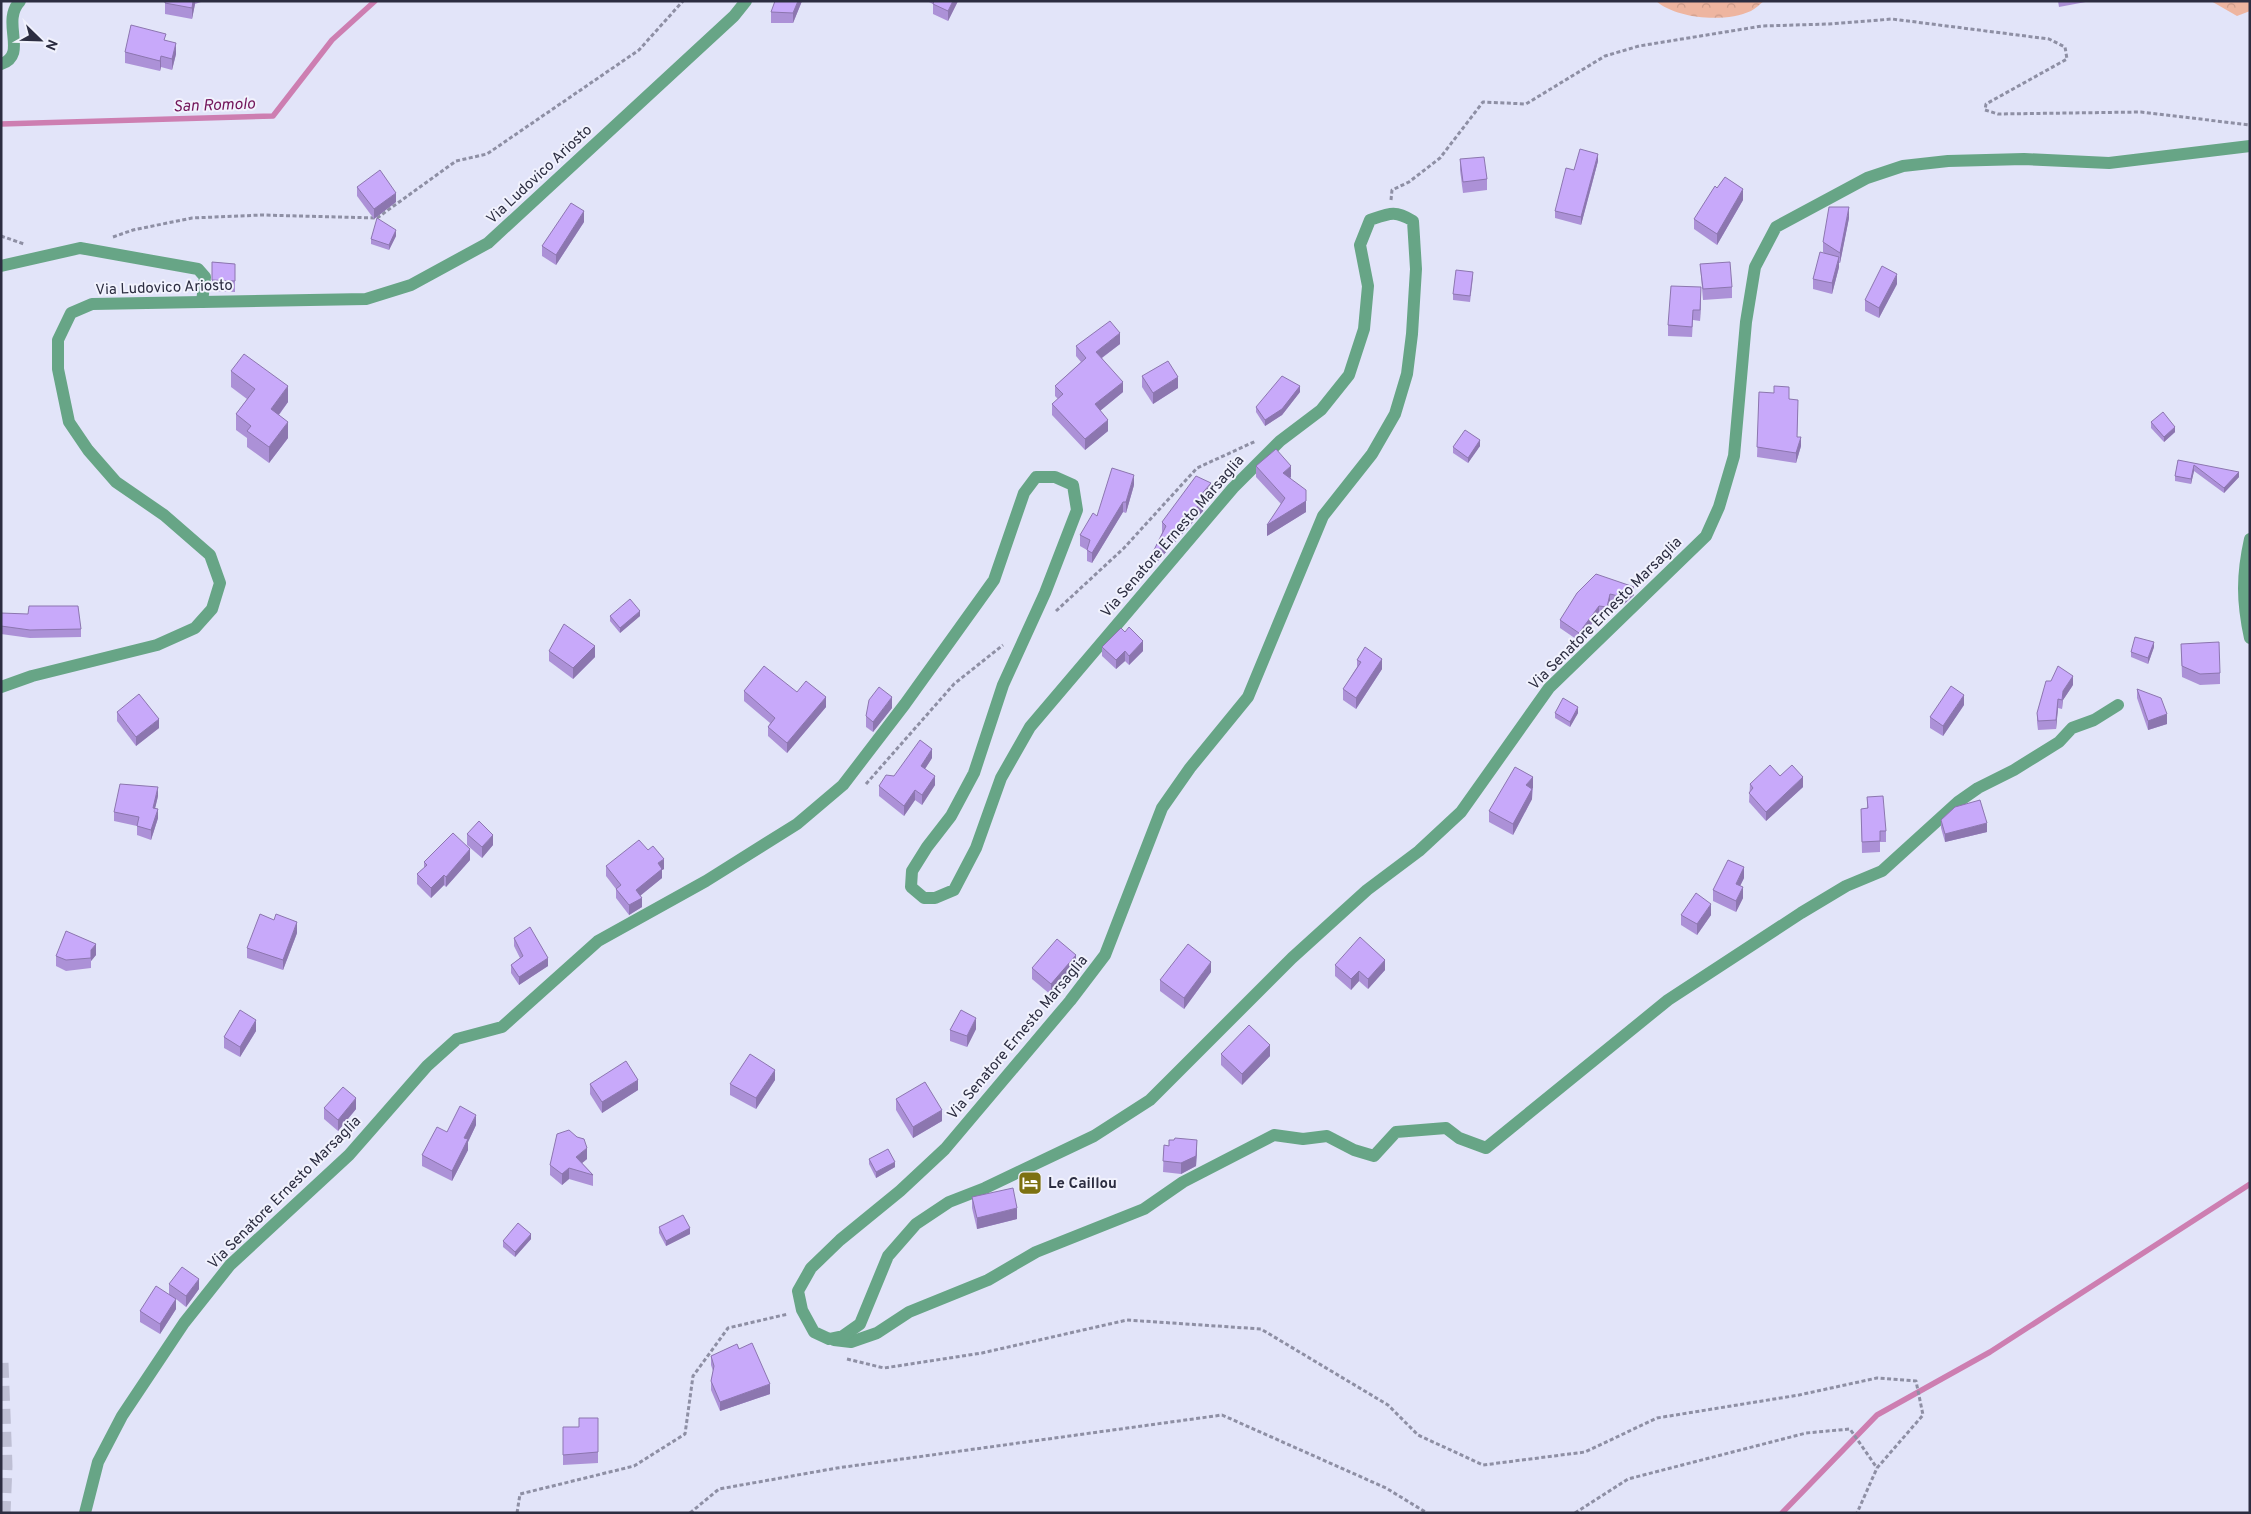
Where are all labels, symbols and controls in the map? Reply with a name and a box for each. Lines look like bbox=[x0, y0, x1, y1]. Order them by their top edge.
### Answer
north arrow bbox=[15, 15, 65, 65]
text: N bbox=[41, 37, 60, 52]
water label: San Romolo bbox=[173, 95, 256, 117]
street label: Via Ludovico Ariosto bbox=[483, 121, 597, 229]
street label: Via Ludovico Ariosto bbox=[95, 277, 233, 300]
street label: Via Senatore Ernesto Marsaglia bbox=[1097, 452, 1249, 622]
street label: Via Senatore Ernesto Marsaglia bbox=[1525, 533, 1687, 695]
street label: Via Senatore Ernesto Marsaglia bbox=[944, 952, 1093, 1124]
street label: Via Senatore Ernesto Marsaglia bbox=[204, 1112, 366, 1274]
hotel icon: Le Caillou bbox=[1017, 1170, 1043, 1196]
place label: Le Caillou bbox=[1048, 1175, 1117, 1194]

